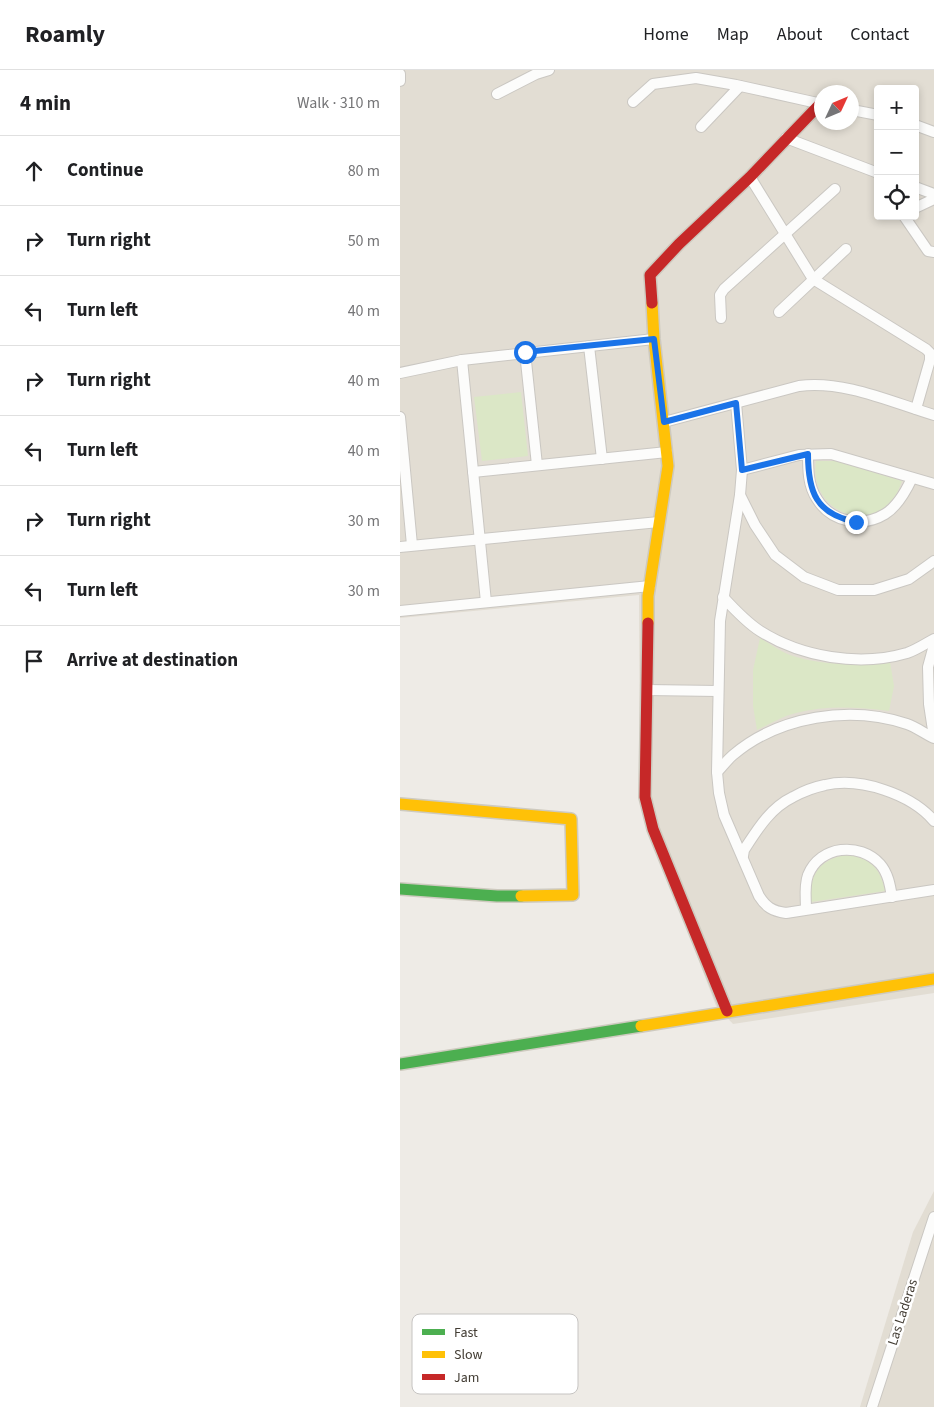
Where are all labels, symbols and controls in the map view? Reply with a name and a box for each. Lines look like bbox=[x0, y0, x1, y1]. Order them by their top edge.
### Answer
text: Roamly bbox=[25, 17, 105, 52]
text: Home bbox=[643, 22, 689, 47]
text: Map bbox=[717, 22, 749, 47]
text: About bbox=[777, 22, 822, 47]
text: Contact bbox=[850, 22, 909, 47]
north arrow bbox=[814, 85, 859, 130]
map controls bbox=[874, 85, 919, 220]
button: + bbox=[874, 85, 919, 130]
text: 4 min bbox=[20, 88, 71, 118]
text: Walk · 310 m bbox=[297, 92, 380, 114]
button: − bbox=[874, 130, 919, 175]
icon: ahead bbox=[20, 157, 48, 185]
text: Continue bbox=[67, 157, 144, 184]
text: 80 m bbox=[348, 160, 380, 182]
button: locate bbox=[874, 175, 919, 220]
icon: right bbox=[20, 227, 48, 255]
text: Turn right bbox=[67, 227, 151, 254]
text: 50 m bbox=[348, 230, 380, 252]
icon: left bbox=[20, 297, 48, 325]
text: Turn left bbox=[67, 297, 138, 324]
text: 40 m bbox=[348, 300, 380, 322]
route start bbox=[514, 341, 537, 364]
icon: right bbox=[20, 367, 48, 395]
text: Turn right bbox=[67, 367, 151, 394]
text: 40 m bbox=[348, 370, 380, 392]
icon: left bbox=[20, 437, 48, 465]
text: Turn left bbox=[67, 437, 138, 464]
text: 40 m bbox=[348, 440, 380, 462]
icon: right bbox=[20, 507, 48, 535]
text: Turn right bbox=[67, 507, 151, 534]
text: 30 m bbox=[348, 510, 380, 532]
route end bbox=[845, 511, 868, 534]
icon: left bbox=[20, 577, 48, 605]
text: Turn left bbox=[67, 577, 138, 604]
text: 30 m bbox=[348, 580, 380, 602]
icon: arrive bbox=[20, 647, 48, 675]
text: Arrive at destination bbox=[67, 647, 238, 674]
street label: Las Laderas bbox=[883, 1277, 923, 1348]
legend bbox=[412, 1314, 578, 1394]
text: Fast bbox=[454, 1323, 478, 1343]
text: Slow bbox=[454, 1345, 483, 1365]
text: Jam bbox=[454, 1368, 479, 1388]

